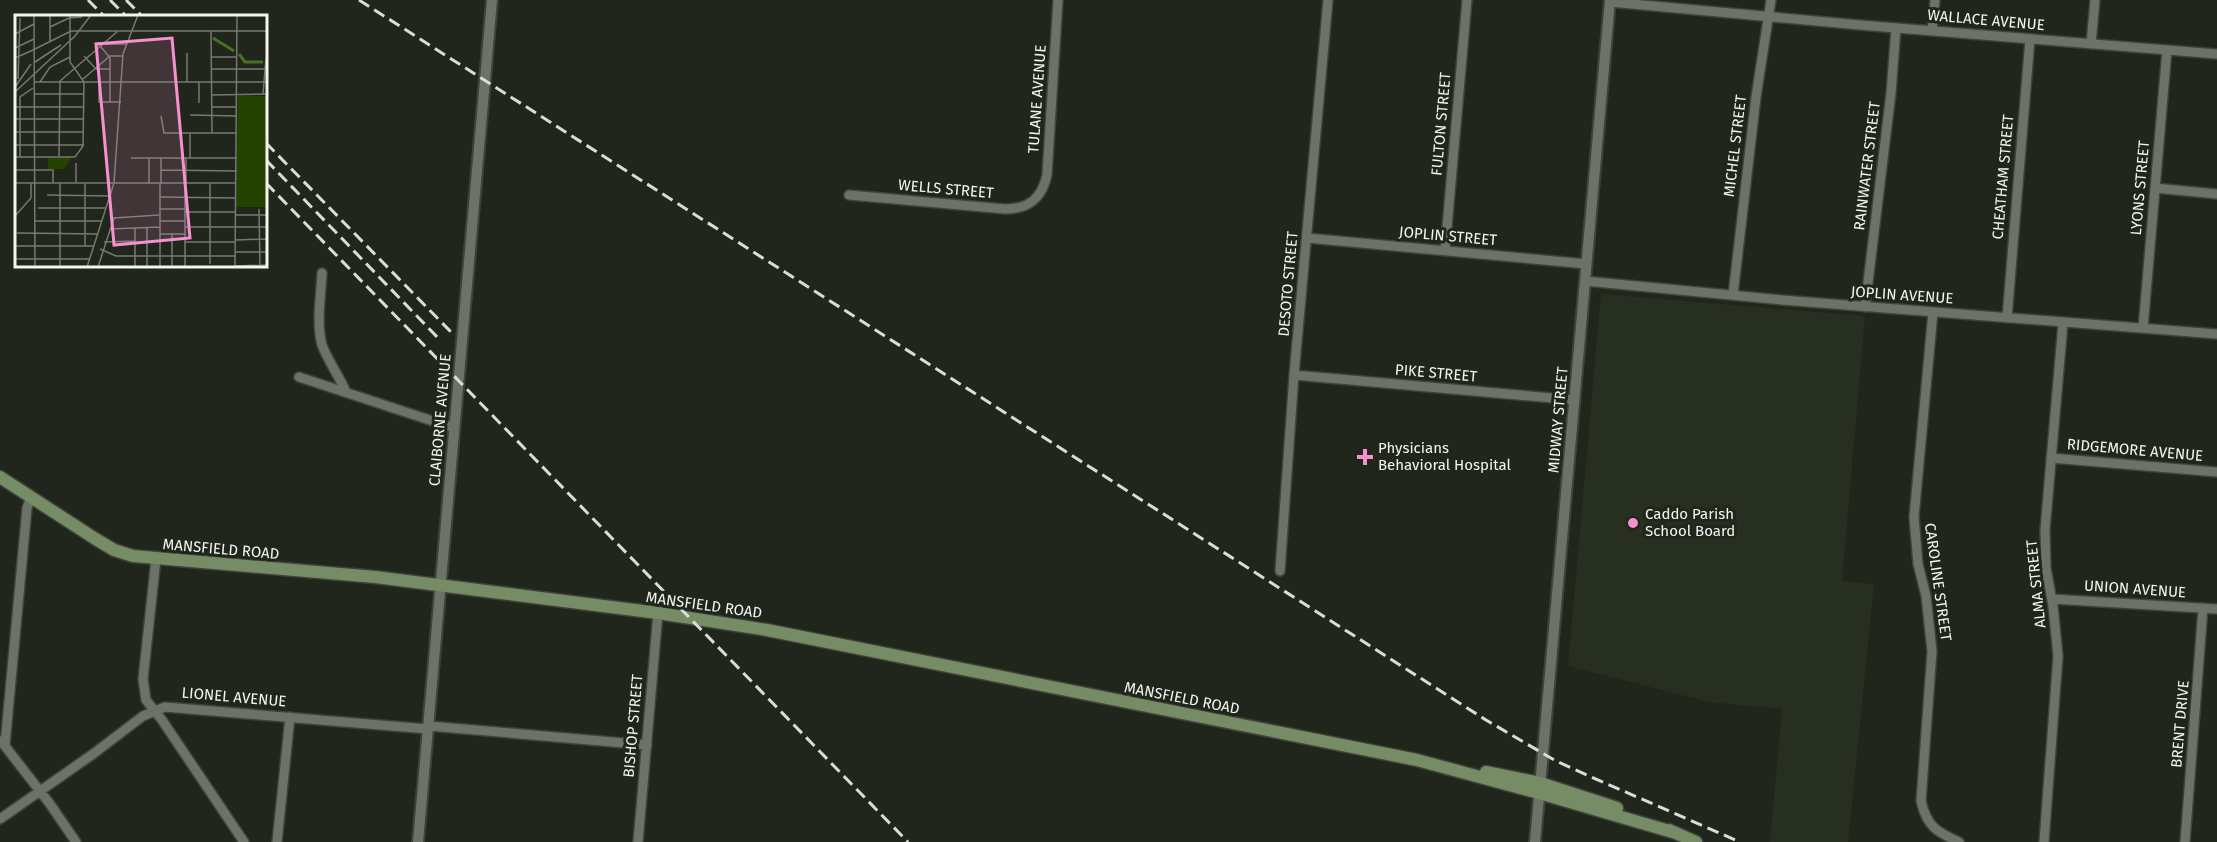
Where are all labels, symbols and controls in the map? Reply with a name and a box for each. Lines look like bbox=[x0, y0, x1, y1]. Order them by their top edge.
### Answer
street label: WALLACE AVENUE bbox=[1927, 6, 2045, 34]
inset map bbox=[15, 15, 267, 267]
street label: TULANE AVENUE bbox=[1024, 44, 1050, 154]
street label: FULTON STREET bbox=[1428, 71, 1455, 177]
street label: MICHEL STREET bbox=[1720, 94, 1750, 198]
street label: RAINWATER STREET bbox=[1850, 100, 1884, 232]
street label: CHEATHAM STREET bbox=[1989, 114, 2017, 240]
street label: LYONS STREET bbox=[2127, 140, 2153, 236]
street label: WELLS STREET bbox=[898, 176, 995, 202]
street label: JOPLIN STREET bbox=[1398, 223, 1498, 249]
street label: DESOTO STREET bbox=[1274, 230, 1302, 337]
street label: JOPLIN AVENUE bbox=[1850, 282, 1954, 308]
street label: CLAIBORNE AVENUE bbox=[425, 353, 455, 487]
street label: PIKE STREET bbox=[1394, 360, 1478, 386]
street label: MIDWAY STREET bbox=[1544, 366, 1572, 474]
street label: RIDGEMORE AVENUE bbox=[2066, 435, 2204, 465]
place label: Physicians Behavioral Hospital bbox=[1378, 439, 1511, 474]
marker: Physicians Behavioral Hospital bbox=[1356, 448, 1374, 466]
place label: Caddo Parish School Board bbox=[1645, 505, 1735, 540]
marker: Caddo Parish School Board bbox=[1626, 516, 1640, 530]
street label: CAROLINE STREET bbox=[1921, 522, 1955, 642]
street label: MANSFIELD ROAD bbox=[162, 535, 280, 563]
street label: ALMA STREET bbox=[2022, 539, 2050, 629]
street label: UNION AVENUE bbox=[2083, 576, 2187, 602]
street label: MANSFIELD ROAD bbox=[645, 588, 763, 622]
street label: BISHOP STREET bbox=[620, 673, 646, 778]
street label: MANSFIELD ROAD bbox=[1123, 678, 1241, 718]
street label: BRENT DRIVE bbox=[2167, 680, 2193, 768]
street label: LIONEL AVENUE bbox=[181, 683, 287, 711]

